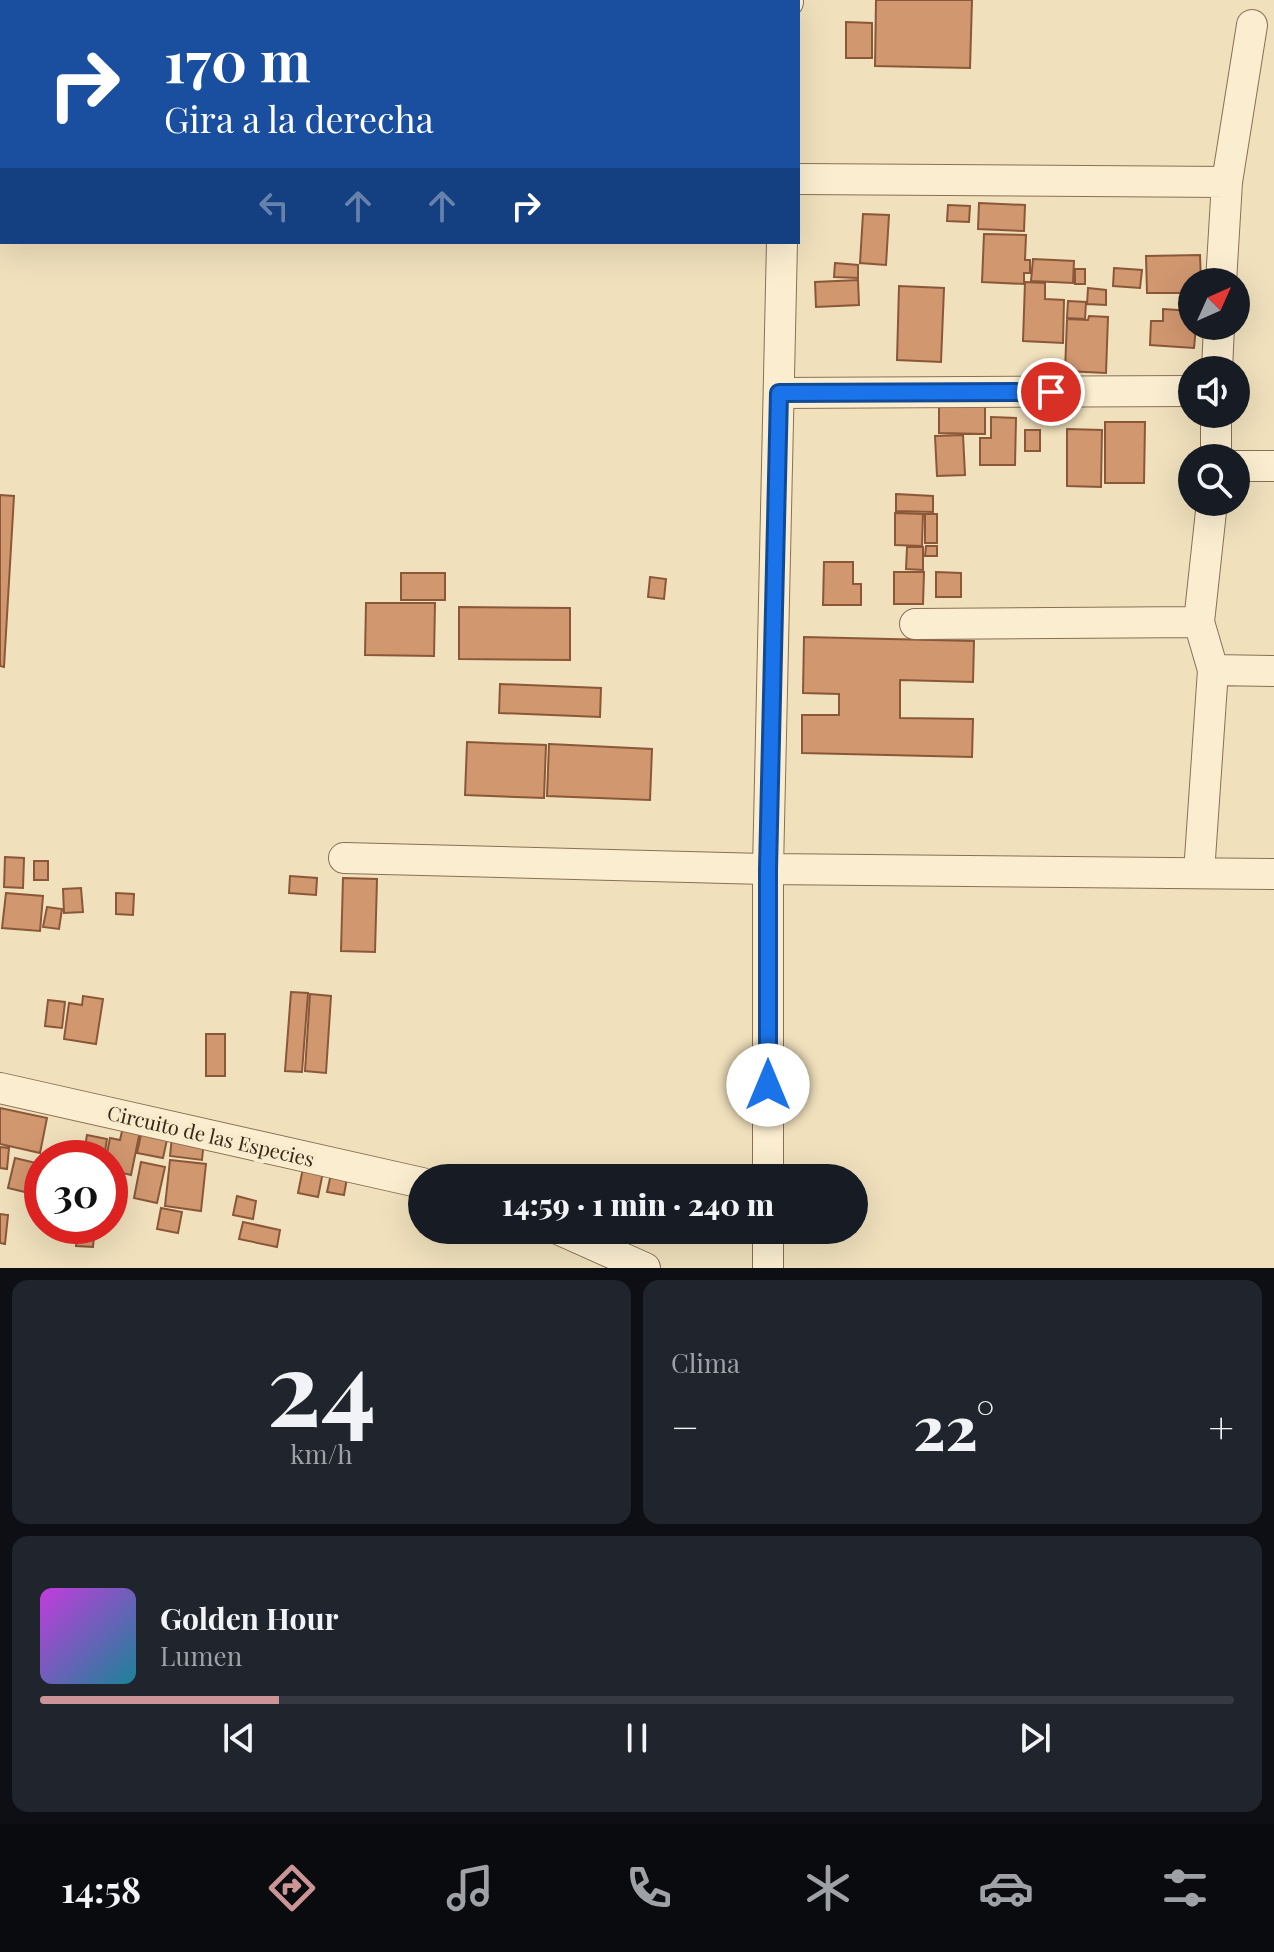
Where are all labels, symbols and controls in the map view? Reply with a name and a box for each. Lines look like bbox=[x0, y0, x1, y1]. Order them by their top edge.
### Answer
text: 170 m bbox=[164, 22, 311, 97]
icon: right bbox=[32, 32, 136, 136]
text: Gira a la derecha bbox=[164, 94, 434, 142]
icon: left bbox=[252, 184, 296, 228]
icon: ahead bbox=[336, 184, 380, 228]
icon: ahead bbox=[420, 184, 464, 228]
icon: right bbox=[504, 184, 548, 228]
north arrow bbox=[1178, 268, 1250, 340]
map controls bbox=[1178, 268, 1250, 516]
button: sound bbox=[1178, 356, 1250, 428]
pin bbox=[1017, 358, 1085, 426]
icon: arrive bbox=[1029, 370, 1073, 414]
button: search bbox=[1178, 444, 1250, 516]
position arrow bbox=[726, 1043, 810, 1127]
street label: Circuito de las Especies bbox=[105, 1098, 317, 1172]
speed limit sign: 30 bbox=[24, 1140, 128, 1244]
text: 14:59 · 1 min · 240 m bbox=[502, 1184, 774, 1224]
text: 24 bbox=[267, 1314, 376, 1453]
text: Clima bbox=[671, 1345, 740, 1380]
text: 22° bbox=[913, 1385, 994, 1465]
text: − bbox=[671, 1396, 699, 1455]
text: + bbox=[1208, 1396, 1234, 1455]
text: km/h bbox=[290, 1436, 353, 1471]
text: Golden Hour bbox=[160, 1598, 339, 1638]
text: Lumen bbox=[160, 1638, 242, 1673]
icon: previous bbox=[217, 1716, 261, 1760]
icon: pause bbox=[615, 1716, 659, 1760]
icon: next bbox=[1013, 1716, 1057, 1760]
icon: directions bbox=[264, 1860, 320, 1916]
icon: music bbox=[442, 1860, 498, 1916]
icon: phone bbox=[621, 1860, 677, 1916]
icon: climate bbox=[800, 1860, 856, 1916]
icon: car bbox=[978, 1860, 1034, 1916]
icon: filters bbox=[1157, 1860, 1213, 1916]
text: 14:58 bbox=[61, 1864, 141, 1912]

